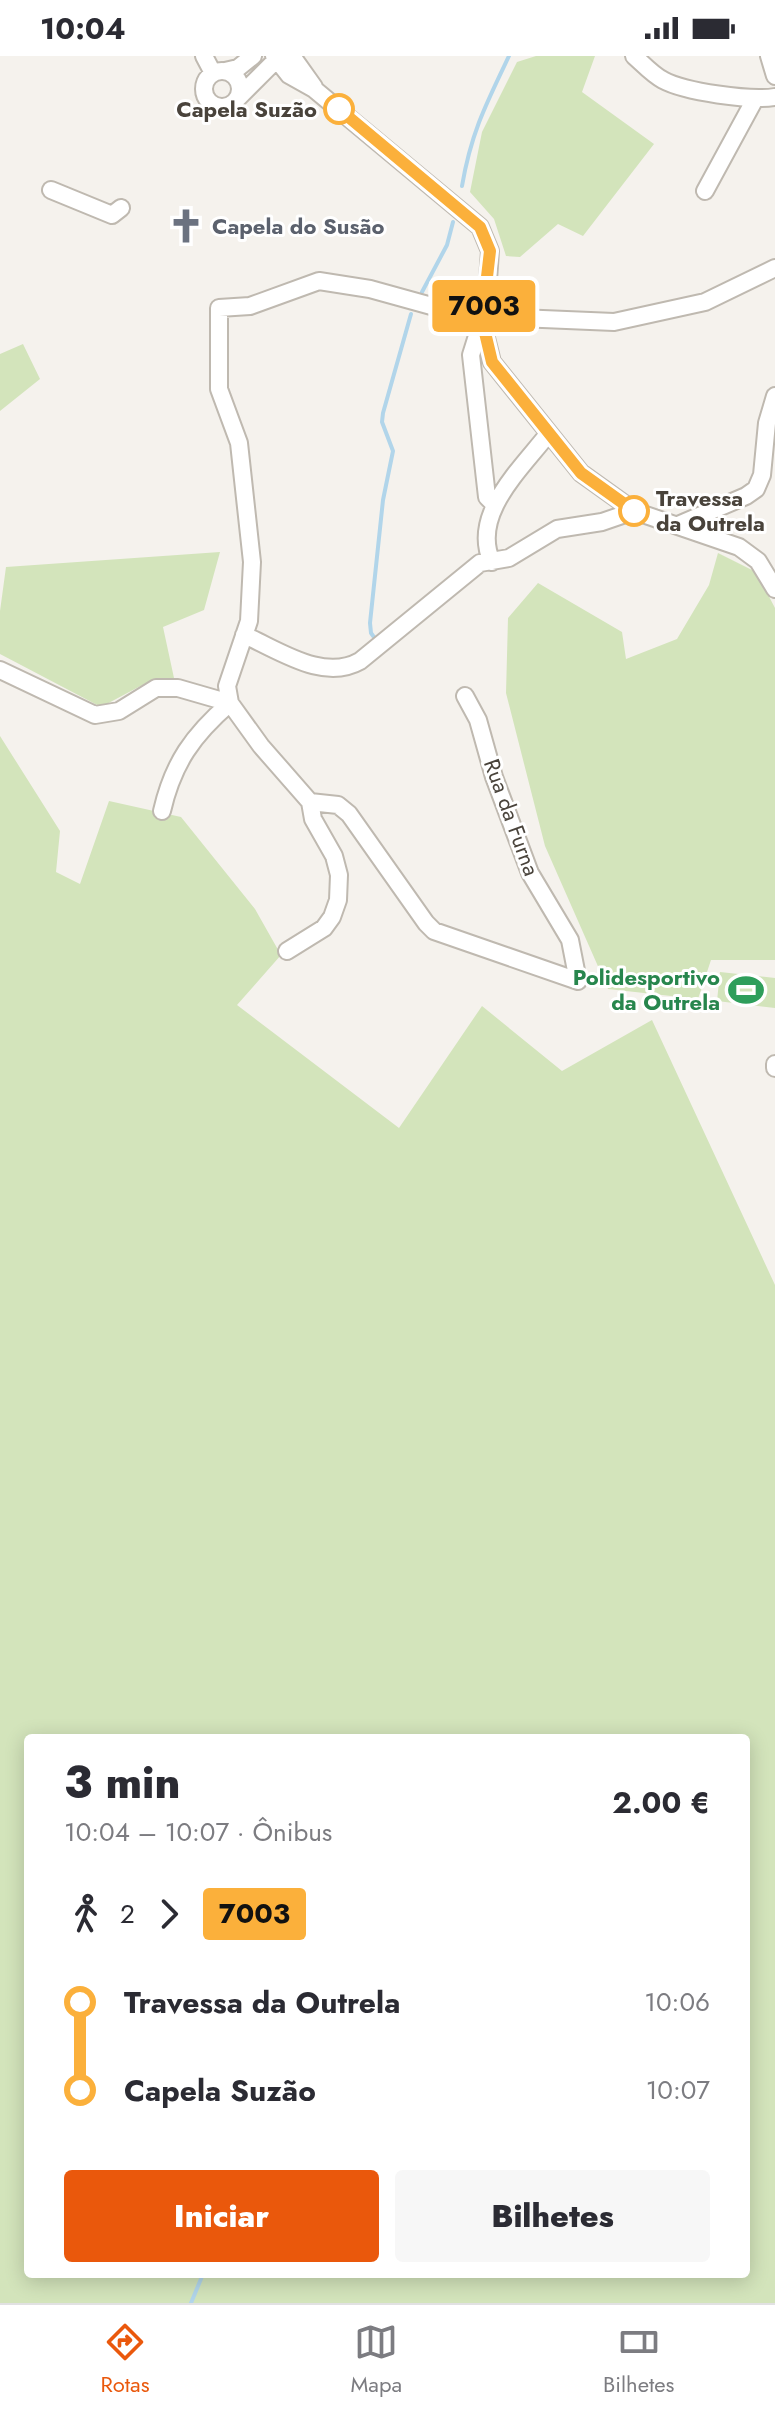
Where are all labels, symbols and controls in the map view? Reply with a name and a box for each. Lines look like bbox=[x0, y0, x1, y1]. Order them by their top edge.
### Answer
text: 10:04 bbox=[40, 7, 126, 50]
place label: Capela Suzão bbox=[176, 93, 317, 125]
marker: Capela Suzão bbox=[324, 94, 354, 124]
church icon: Capela do Susão bbox=[167, 207, 205, 245]
place label: Capela do Susão bbox=[212, 210, 384, 242]
line badge: 7003 bbox=[428, 280, 540, 332]
text: 7003 bbox=[448, 285, 520, 326]
place label: Travessa da Outrela bbox=[656, 482, 765, 539]
marker: Travessa da Outrela bbox=[619, 496, 649, 526]
street label: Rua da Furna bbox=[476, 754, 548, 880]
place label: Polidesportivo da Outrela bbox=[573, 961, 720, 1018]
sports icon: Polidesportivo da Outrela bbox=[727, 971, 765, 1009]
text: 3 min bbox=[64, 1751, 180, 1815]
text: 2.00 € bbox=[612, 1781, 710, 1824]
text: 10:04 – 10:07 · Ônibus bbox=[64, 1813, 332, 1851]
icon: walk bbox=[64, 1892, 108, 1936]
icon: forward bbox=[147, 1892, 191, 1936]
text: 7003 bbox=[219, 1893, 290, 1934]
text: 2 bbox=[120, 1895, 135, 1933]
text: Travessa da Outrela bbox=[124, 1981, 400, 2024]
text: 10:06 bbox=[644, 1983, 710, 2021]
text: Capela Suzão bbox=[124, 2069, 316, 2112]
text: 10:07 bbox=[646, 2071, 710, 2109]
button: Iniciar bbox=[64, 2170, 379, 2262]
button: Bilhetes bbox=[395, 2170, 710, 2262]
tab: Rotas bbox=[100, 2320, 150, 2400]
tab: Mapa bbox=[351, 2320, 402, 2400]
tab: Bilhetes bbox=[603, 2320, 674, 2400]

